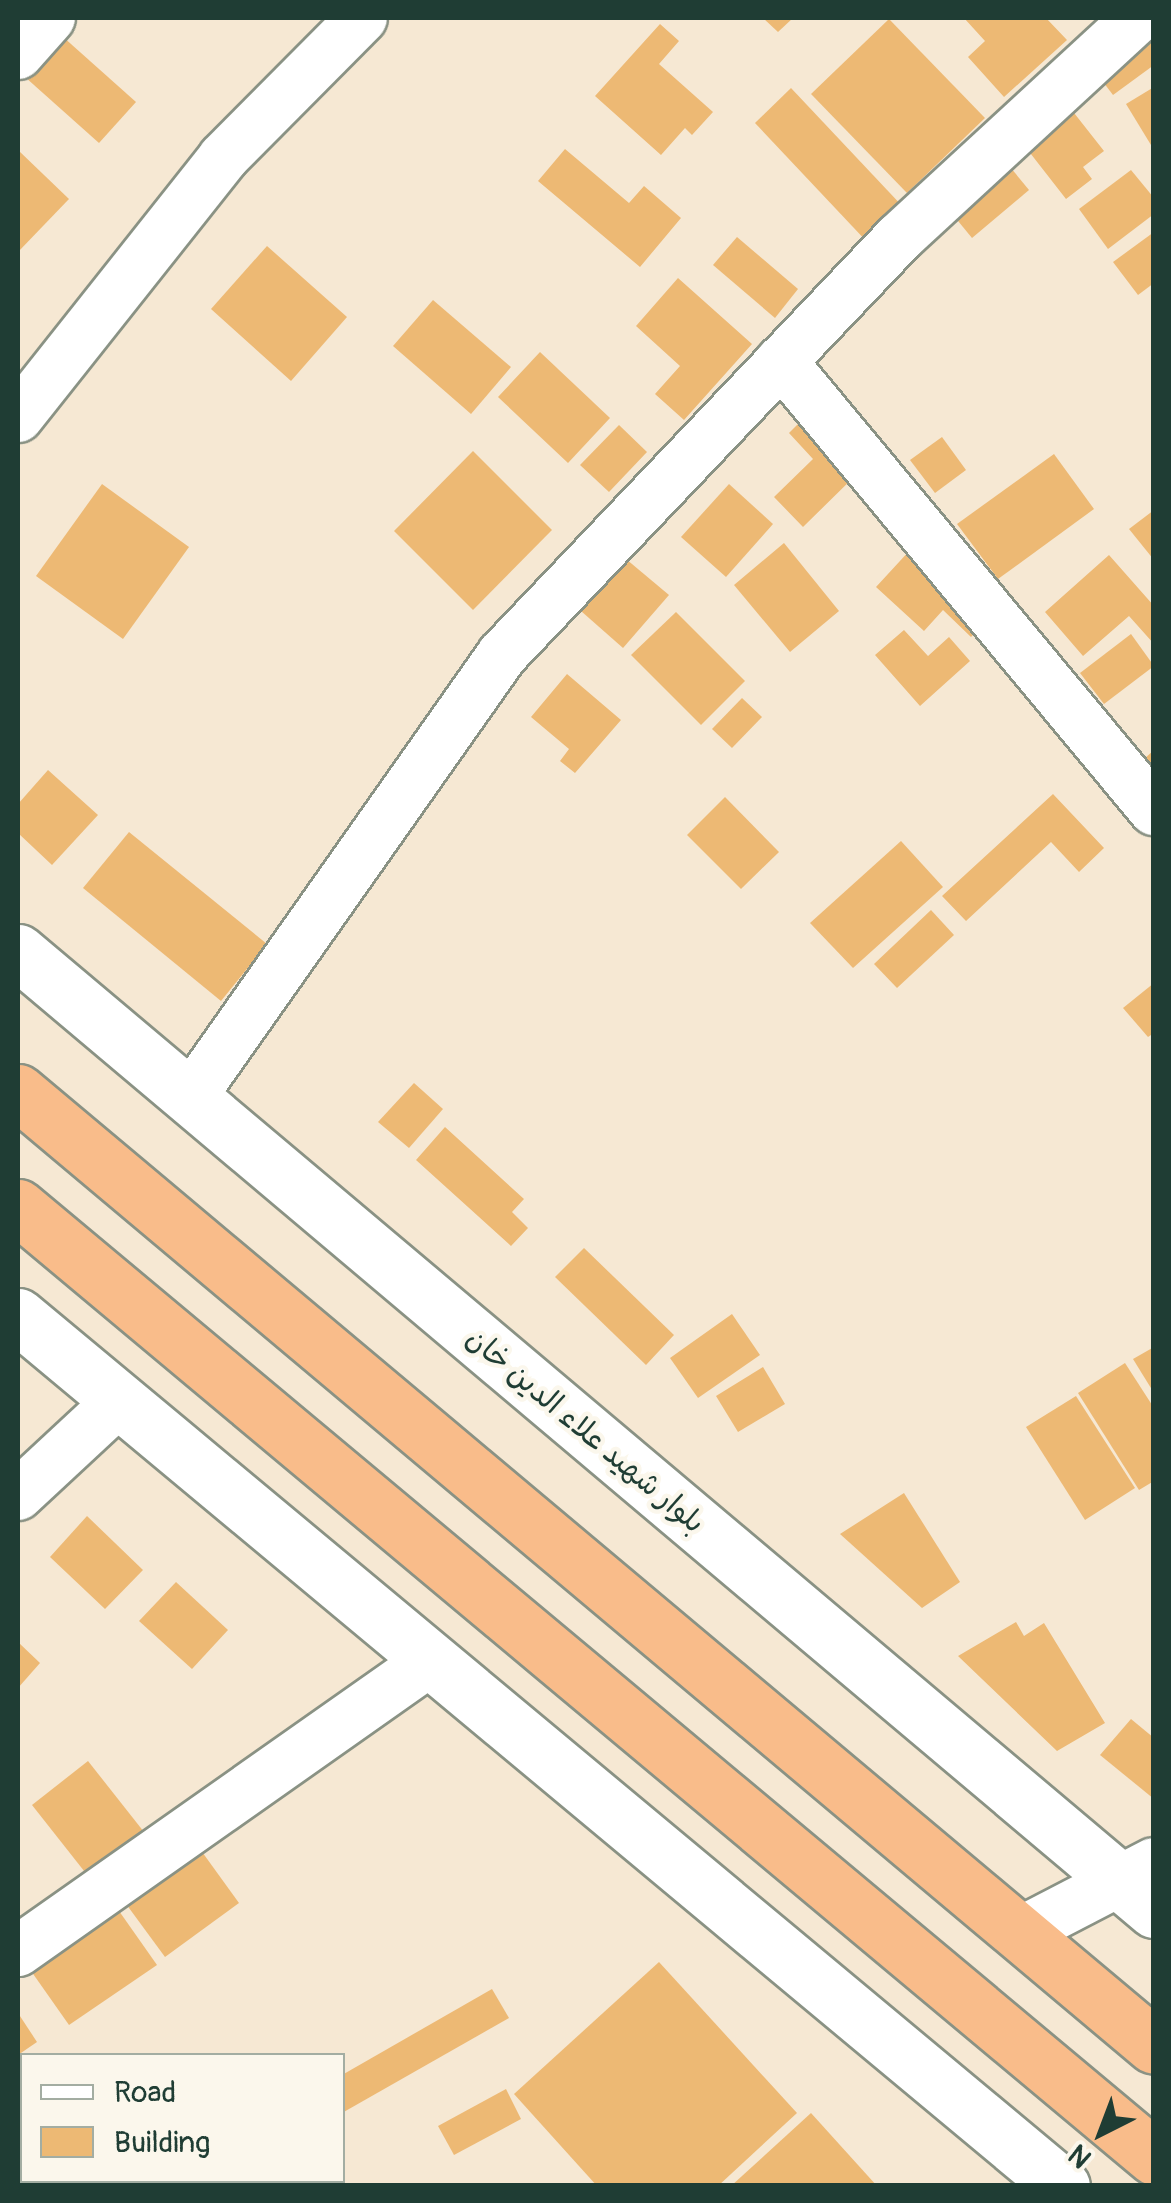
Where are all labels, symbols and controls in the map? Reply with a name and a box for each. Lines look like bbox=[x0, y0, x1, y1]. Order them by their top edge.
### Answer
street label: بلوار شهید علاء الدین خان bbox=[458, 1321, 712, 1541]
legend bbox=[20, 2053, 345, 2183]
text: Road bbox=[114, 2074, 176, 2111]
north arrow bbox=[1051, 2083, 1151, 2183]
text: Building bbox=[114, 2124, 210, 2161]
text: N bbox=[1062, 2136, 1099, 2175]

